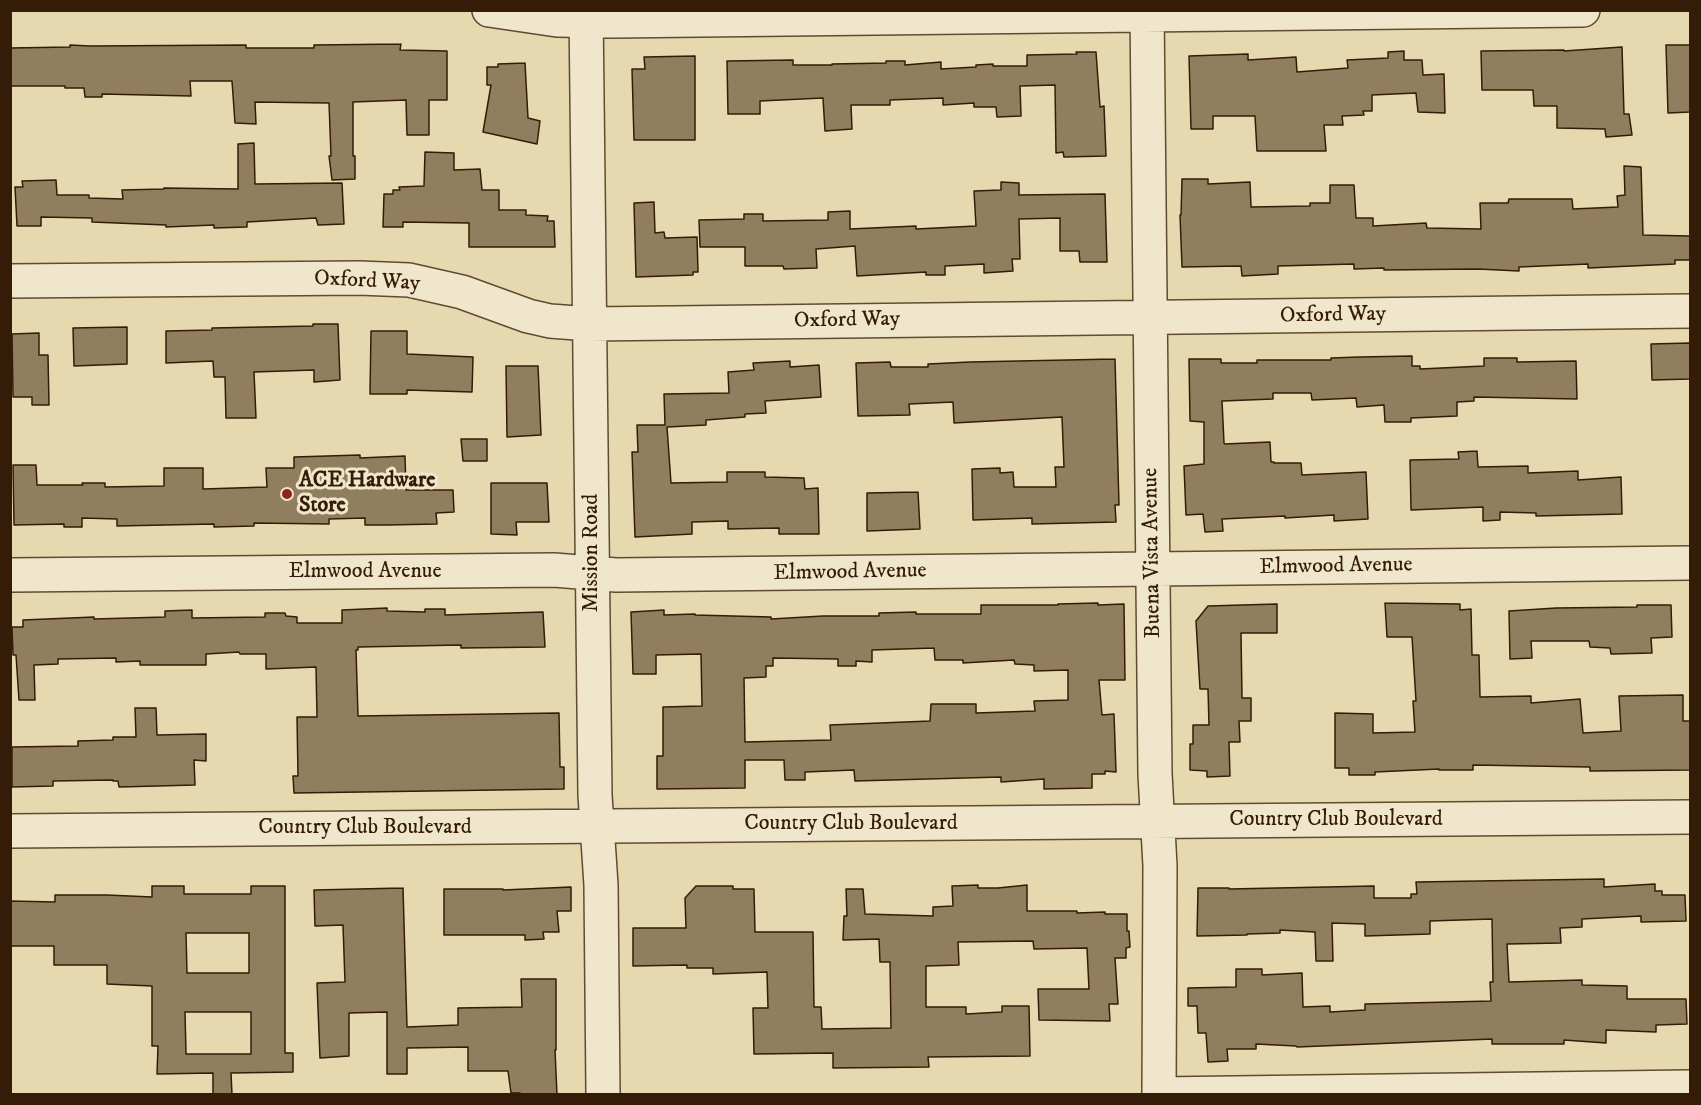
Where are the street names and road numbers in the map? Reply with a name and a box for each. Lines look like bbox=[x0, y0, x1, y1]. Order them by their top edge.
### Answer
street label: Oxford Way bbox=[313, 266, 421, 298]
street label: Oxford Way bbox=[1280, 302, 1386, 330]
street label: Oxford Way bbox=[794, 307, 900, 335]
street label: Buena Vista Avenue bbox=[1138, 468, 1168, 638]
street label: Mission Road bbox=[579, 494, 605, 612]
street label: Elmwood Avenue bbox=[1259, 552, 1413, 582]
street label: Elmwood Avenue bbox=[773, 558, 927, 588]
street label: Elmwood Avenue bbox=[288, 559, 442, 585]
street label: Country Club Boulevard bbox=[1229, 807, 1443, 833]
street label: Country Club Boulevard bbox=[744, 811, 958, 837]
street label: Country Club Boulevard bbox=[258, 815, 472, 841]

